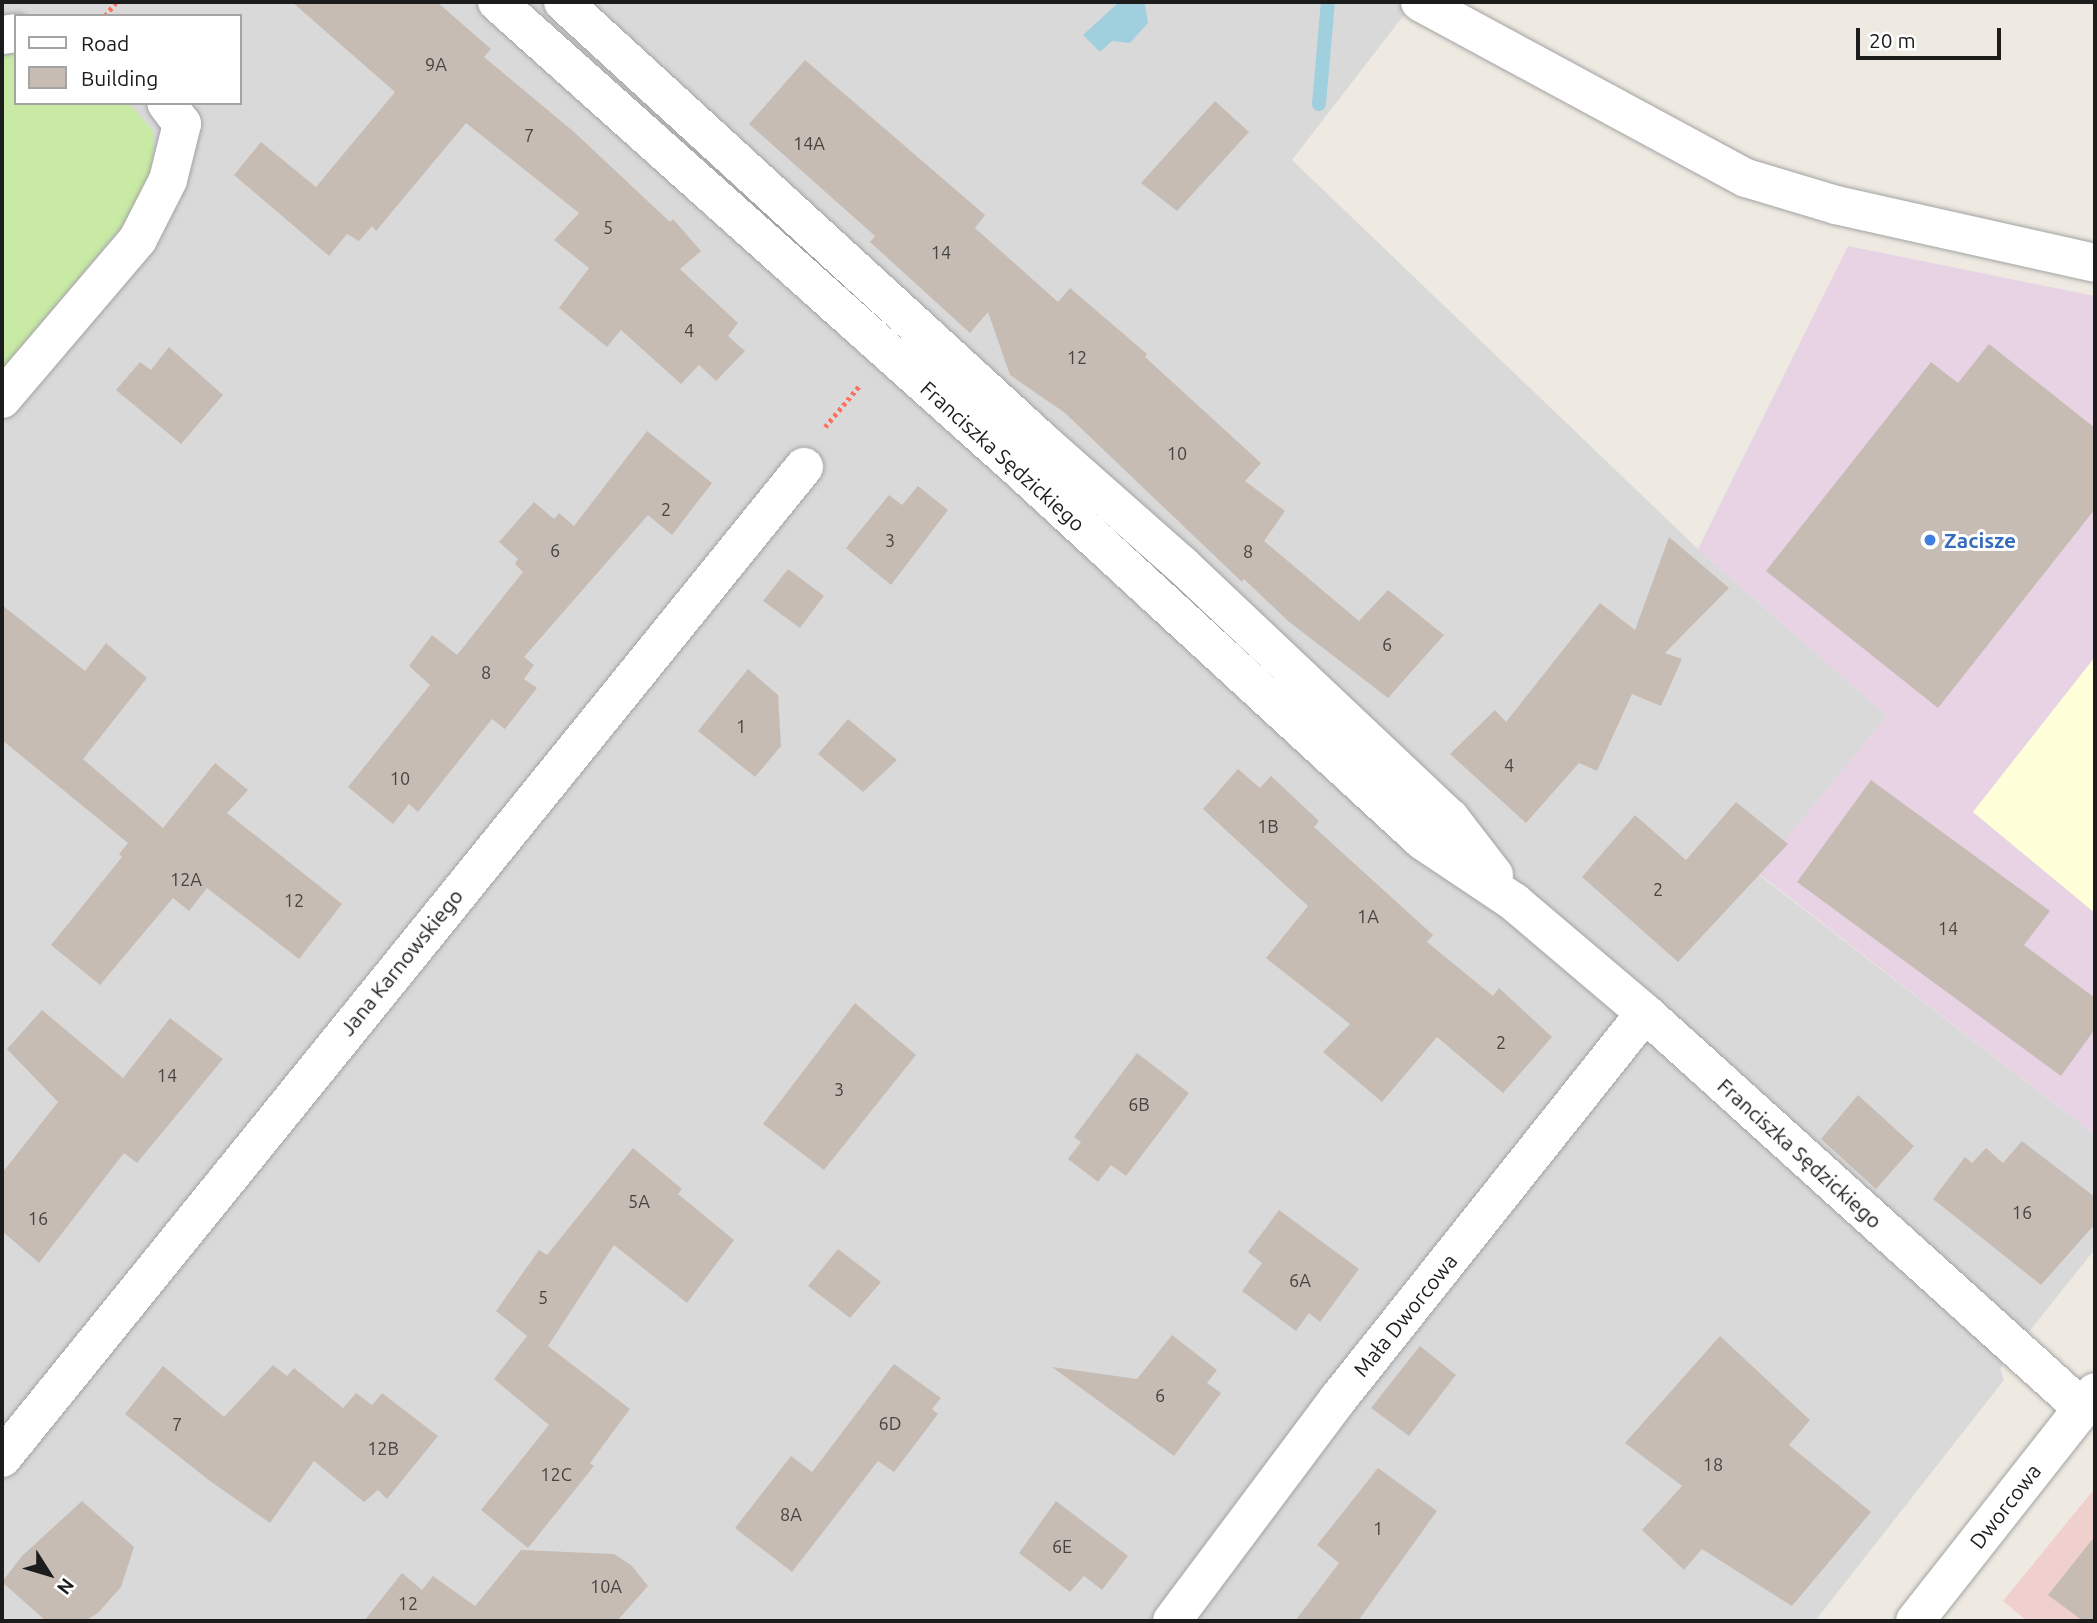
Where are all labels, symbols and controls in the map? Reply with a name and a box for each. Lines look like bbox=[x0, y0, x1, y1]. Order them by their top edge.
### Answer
legend bbox=[14, 14, 242, 105]
scale bar bbox=[1859, 14, 2004, 58]
text: 20 m bbox=[1869, 28, 1916, 52]
text: Road bbox=[81, 31, 129, 55]
house number: 9A bbox=[425, 53, 447, 75]
text: Building bbox=[81, 66, 158, 90]
house number: 7 bbox=[524, 124, 534, 146]
house number: 14A bbox=[793, 132, 825, 154]
house number: 5 bbox=[603, 216, 613, 238]
house number: 14 bbox=[931, 241, 951, 263]
house number: 4 bbox=[684, 319, 694, 341]
house number: 12 bbox=[1067, 346, 1087, 368]
street label: Franciszka Sędzickiego bbox=[916, 376, 1090, 536]
house number: 10 bbox=[1167, 442, 1187, 464]
house number: 2 bbox=[661, 498, 671, 520]
place label: Zacisze bbox=[1944, 527, 2016, 553]
house number: 3 bbox=[885, 529, 895, 551]
marker: Zacisze bbox=[1922, 532, 1938, 548]
house number: 6 bbox=[550, 539, 560, 561]
house number: 8 bbox=[1243, 540, 1253, 562]
house number: 6 bbox=[1382, 633, 1392, 655]
house number: 8 bbox=[481, 661, 491, 683]
house number: 1 bbox=[736, 715, 746, 737]
house number: 4 bbox=[1504, 754, 1514, 776]
house number: 10 bbox=[390, 767, 410, 789]
house number: 1B bbox=[1257, 815, 1279, 837]
house number: 12A bbox=[170, 868, 202, 890]
house number: 2 bbox=[1653, 878, 1663, 900]
street label: Jana Karnowskiego bbox=[334, 884, 468, 1040]
house number: 12 bbox=[284, 889, 304, 911]
house number: 1A bbox=[1357, 905, 1379, 927]
house number: 14 bbox=[1938, 917, 1958, 939]
house number: 2 bbox=[1496, 1031, 1506, 1053]
house number: 14 bbox=[157, 1064, 177, 1086]
street label: Franciszka Sędzickiego bbox=[1713, 1073, 1887, 1233]
house number: 3 bbox=[834, 1078, 844, 1100]
house number: 6B bbox=[1128, 1093, 1150, 1115]
house number: 5A bbox=[628, 1190, 650, 1212]
house number: 16 bbox=[2012, 1201, 2032, 1223]
house number: 16 bbox=[28, 1207, 48, 1229]
street label: Mała Dworcowa bbox=[1348, 1249, 1462, 1381]
house number: 6A bbox=[1289, 1269, 1311, 1291]
house number: 5 bbox=[538, 1286, 548, 1308]
house number: 6 bbox=[1155, 1384, 1165, 1406]
house number: 6D bbox=[879, 1412, 901, 1434]
house number: 7 bbox=[172, 1413, 182, 1435]
house number: 12B bbox=[367, 1437, 399, 1459]
house number: 18 bbox=[1703, 1453, 1723, 1475]
street label: Dworcowa bbox=[1964, 1459, 2046, 1553]
house number: 12C bbox=[540, 1463, 572, 1485]
house number: 8A bbox=[780, 1503, 802, 1525]
house number: 1 bbox=[1373, 1517, 1383, 1539]
house number: 6E bbox=[1052, 1535, 1072, 1557]
north arrow bbox=[14, 1539, 84, 1609]
text: N bbox=[53, 1574, 79, 1599]
house number: 10A bbox=[590, 1575, 622, 1597]
house number: 12 bbox=[398, 1592, 418, 1614]

